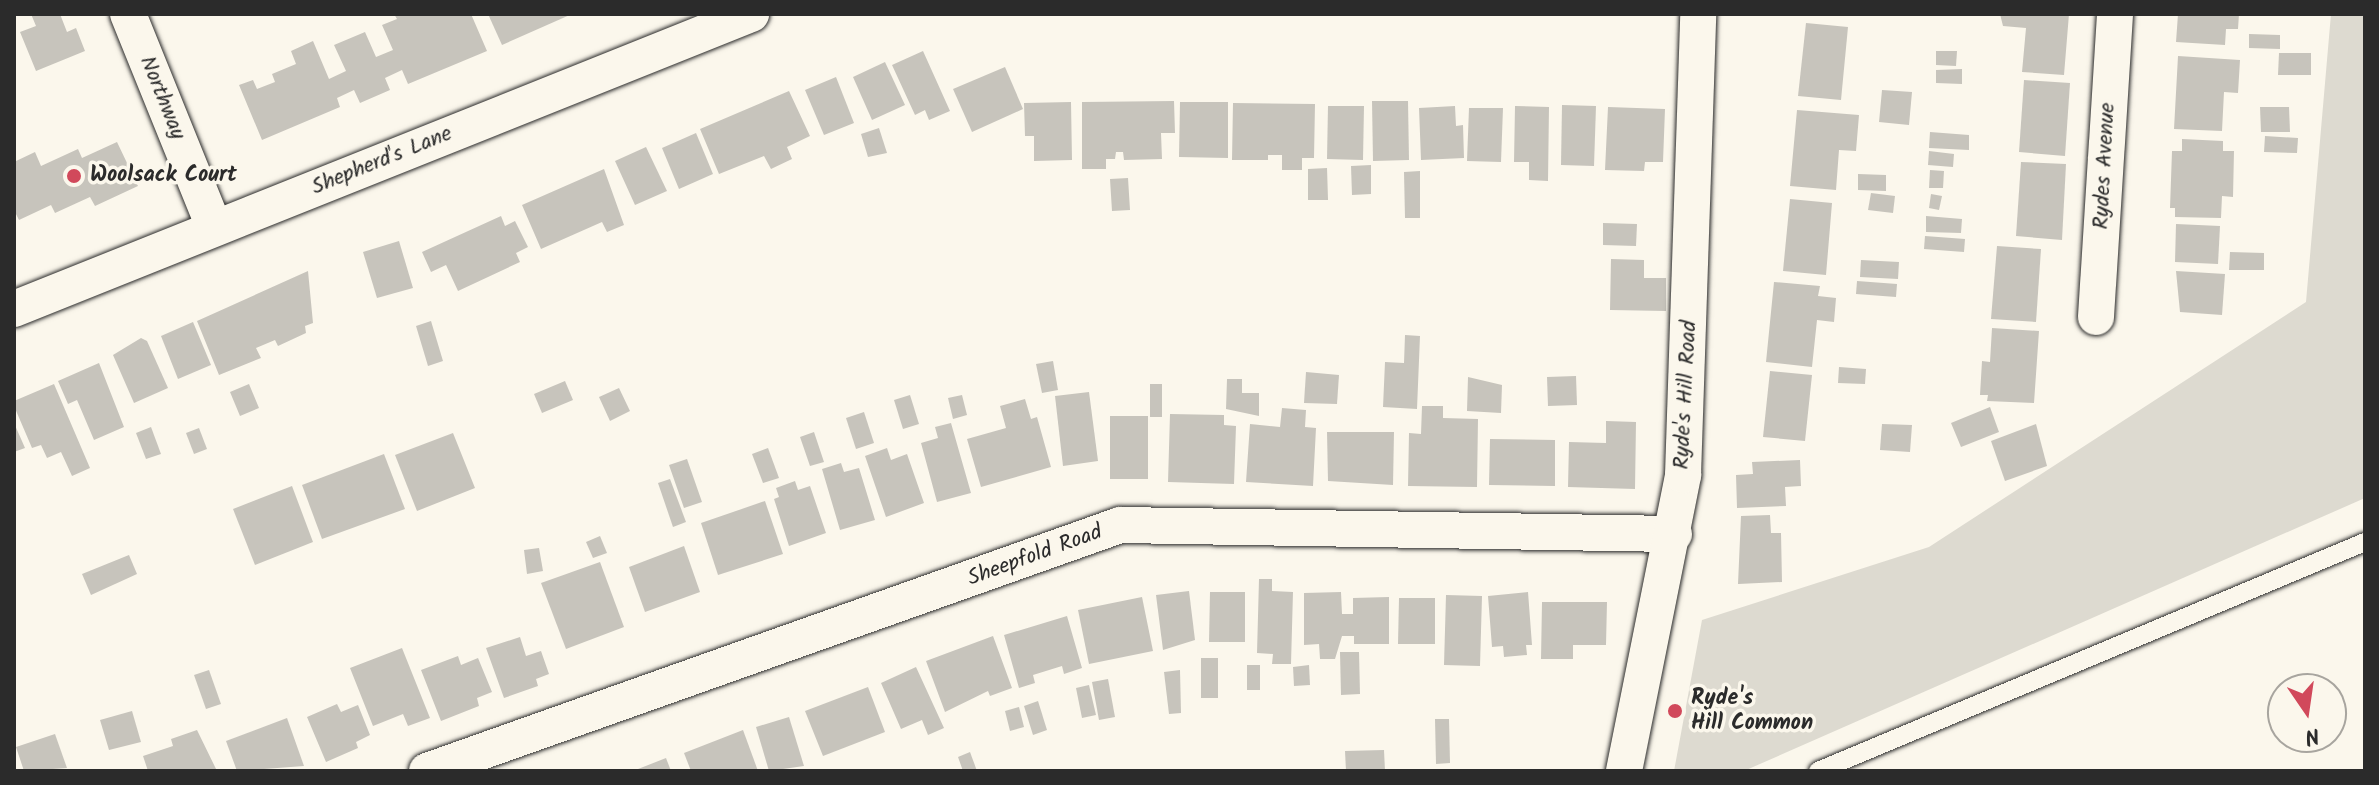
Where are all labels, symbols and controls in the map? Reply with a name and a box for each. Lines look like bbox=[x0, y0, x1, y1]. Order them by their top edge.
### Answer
street label: Northway bbox=[133, 52, 191, 144]
street label: Rydes Avenue bbox=[2088, 102, 2122, 230]
street label: Shepherd's Lane bbox=[308, 121, 456, 201]
place label: Woolsack Court bbox=[90, 163, 237, 189]
marker: Woolsack Court bbox=[65, 167, 83, 185]
street label: Ryde's Hill Road bbox=[1669, 320, 1703, 470]
street label: Sheepfold Road bbox=[964, 519, 1106, 593]
north arrow bbox=[2267, 673, 2347, 753]
place label: Ryde's Hill Common bbox=[1691, 685, 1813, 736]
marker: Ryde's Hill Common bbox=[1666, 702, 1684, 720]
text: N bbox=[2301, 716, 2323, 754]

